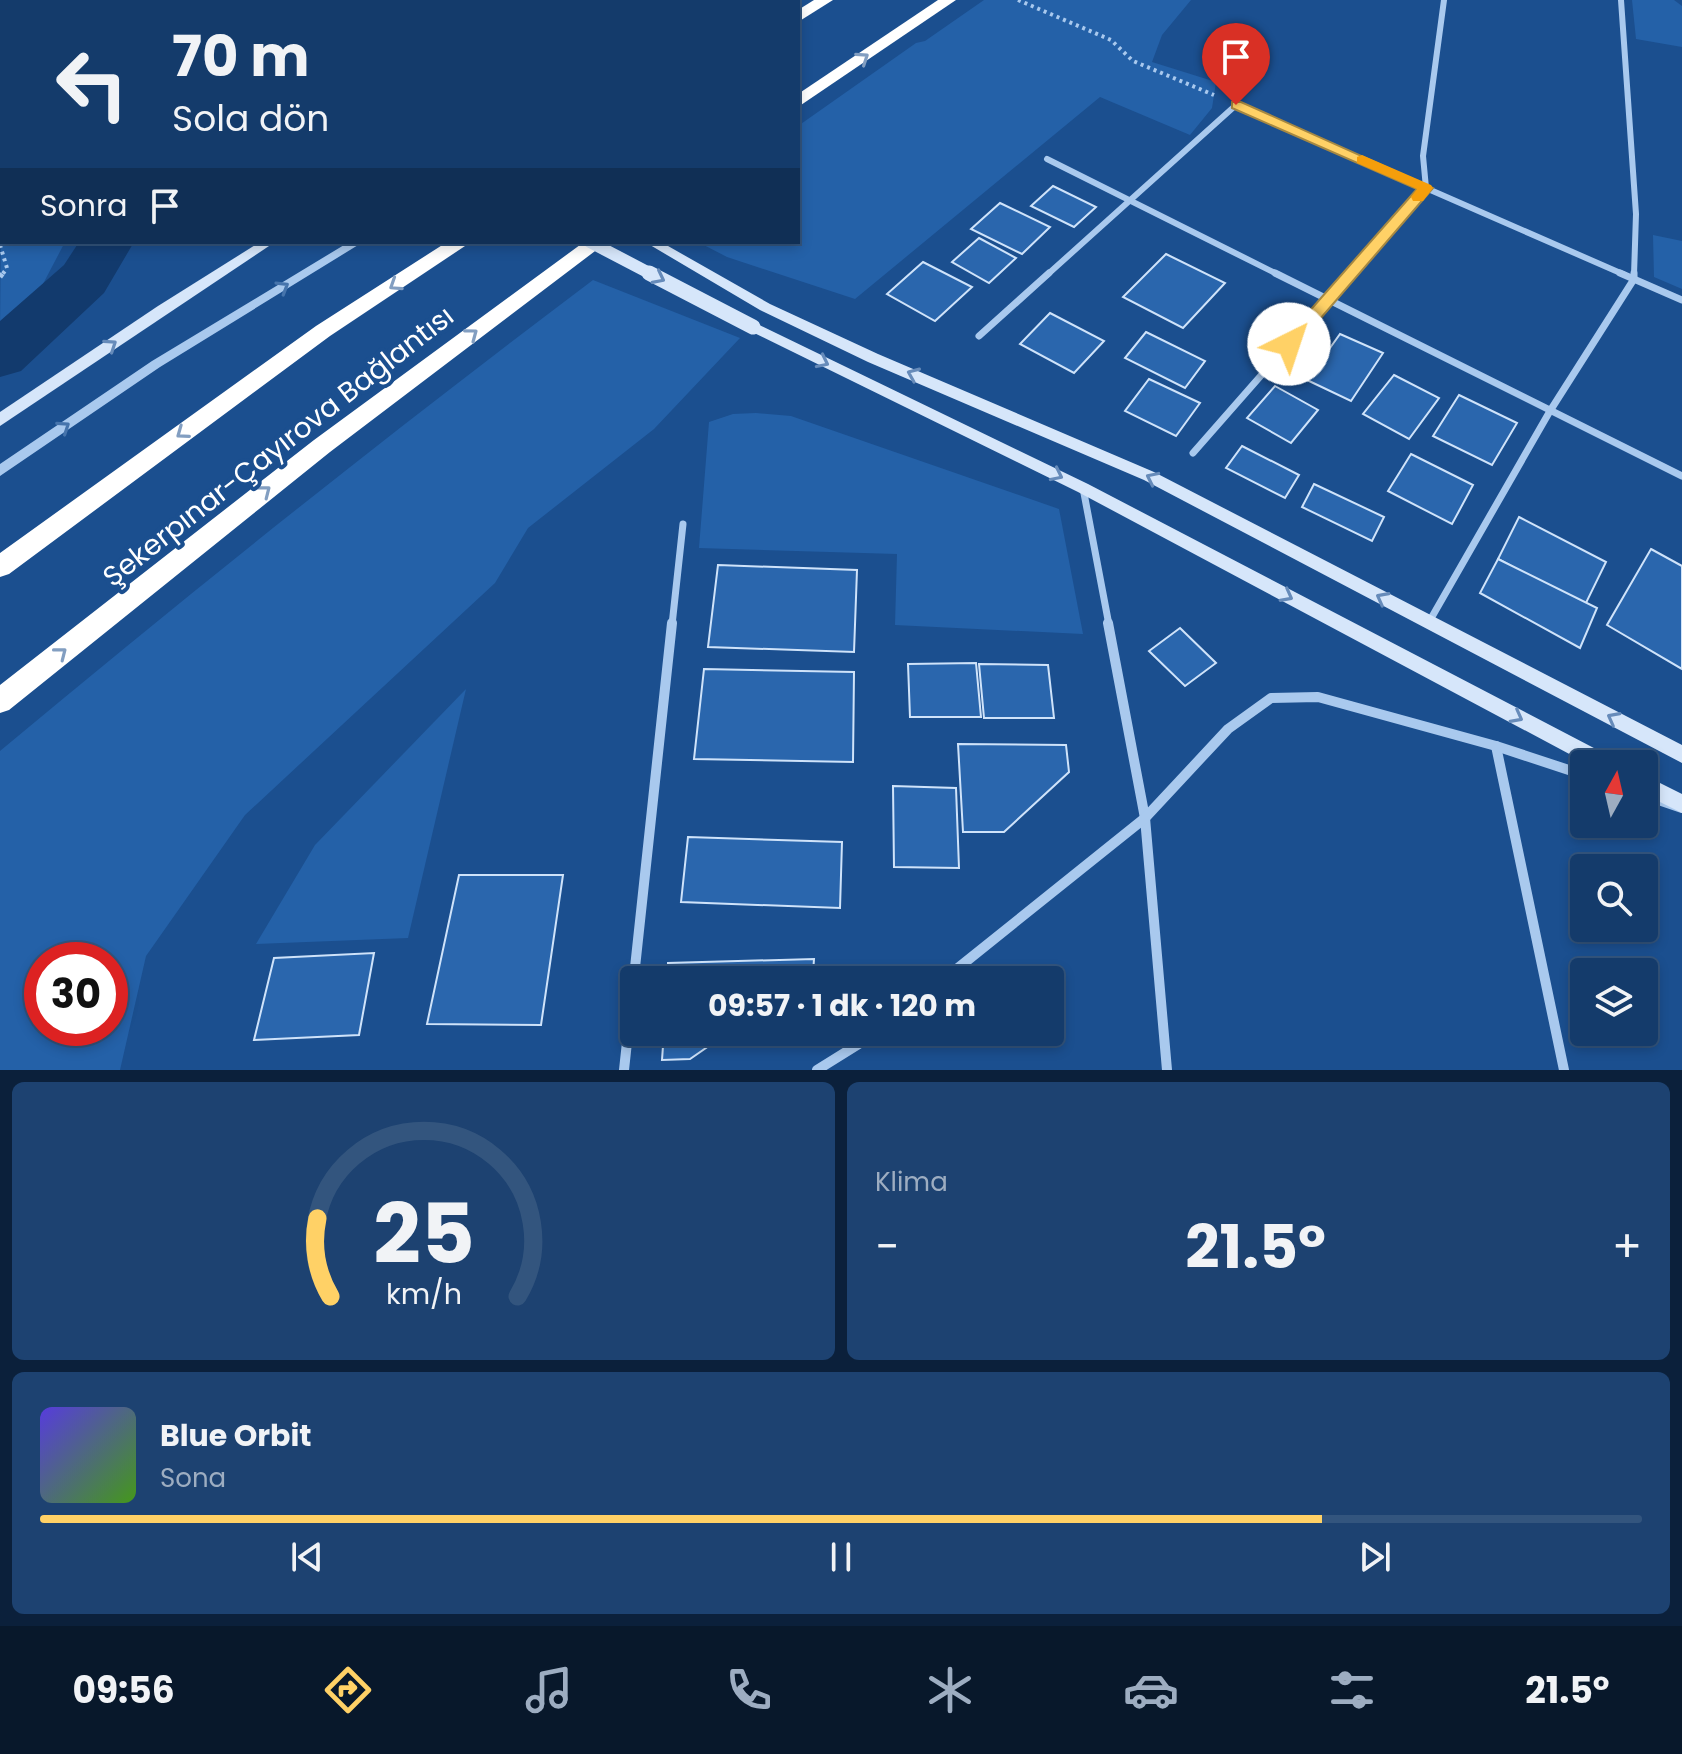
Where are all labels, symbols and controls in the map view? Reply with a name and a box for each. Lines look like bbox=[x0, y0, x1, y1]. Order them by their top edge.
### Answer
text: 70 m bbox=[172, 17, 310, 96]
pin bbox=[1202, 23, 1270, 105]
icon: left bbox=[40, 32, 144, 136]
icon: arrive bbox=[1214, 35, 1258, 79]
one-way arrow bbox=[854, 53, 868, 68]
text: Sola dön bbox=[172, 93, 329, 144]
text: Sonra bbox=[40, 184, 127, 227]
icon: arrive bbox=[143, 184, 187, 228]
one-way arrow bbox=[651, 268, 666, 283]
one-way arrow bbox=[390, 275, 404, 290]
one-way arrow bbox=[274, 281, 289, 296]
street label: Şekerpınar-Çayırova Bağlantısı bbox=[95, 297, 462, 596]
position arrow bbox=[1247, 302, 1331, 386]
one-way arrow bbox=[463, 329, 477, 343]
one-way arrow bbox=[102, 340, 116, 355]
one-way arrow bbox=[815, 352, 830, 368]
one-way arrow bbox=[907, 368, 921, 384]
one-way arrow bbox=[56, 421, 70, 436]
one-way arrow bbox=[177, 423, 191, 438]
one-way arrow bbox=[1049, 465, 1064, 481]
one-way arrow bbox=[1145, 472, 1160, 488]
one-way arrow bbox=[256, 487, 271, 501]
one-way arrow bbox=[1279, 586, 1294, 601]
one-way arrow bbox=[1376, 592, 1391, 607]
one-way arrow bbox=[52, 648, 67, 662]
one-way arrow bbox=[1509, 708, 1524, 723]
one-way arrow bbox=[1606, 712, 1621, 727]
north arrow bbox=[1570, 750, 1658, 838]
map controls bbox=[1570, 750, 1658, 1046]
button: search bbox=[1570, 854, 1658, 942]
speed limit sign: 30 bbox=[24, 942, 128, 1046]
button: layers bbox=[1570, 958, 1658, 1046]
text: 09:57 · 1 dk · 120 m bbox=[708, 984, 976, 1027]
text: Klima bbox=[875, 1164, 948, 1200]
text: 25 bbox=[373, 1176, 474, 1292]
text: 21.5° bbox=[1185, 1205, 1326, 1289]
text: − bbox=[875, 1216, 899, 1277]
text: + bbox=[1612, 1216, 1642, 1277]
text: km/h bbox=[385, 1274, 462, 1314]
text: Blue Orbit bbox=[160, 1414, 312, 1457]
text: Sona bbox=[160, 1460, 226, 1496]
icon: previous bbox=[285, 1535, 329, 1579]
icon: pause bbox=[819, 1535, 863, 1579]
icon: next bbox=[1353, 1535, 1397, 1579]
icon: directions bbox=[320, 1662, 376, 1718]
icon: music bbox=[521, 1662, 577, 1718]
icon: phone bbox=[721, 1662, 777, 1718]
icon: climate bbox=[922, 1662, 978, 1718]
icon: car bbox=[1123, 1662, 1179, 1718]
icon: filters bbox=[1324, 1662, 1380, 1718]
text: 09:56 bbox=[72, 1665, 175, 1716]
text: 21.5° bbox=[1525, 1665, 1610, 1716]

